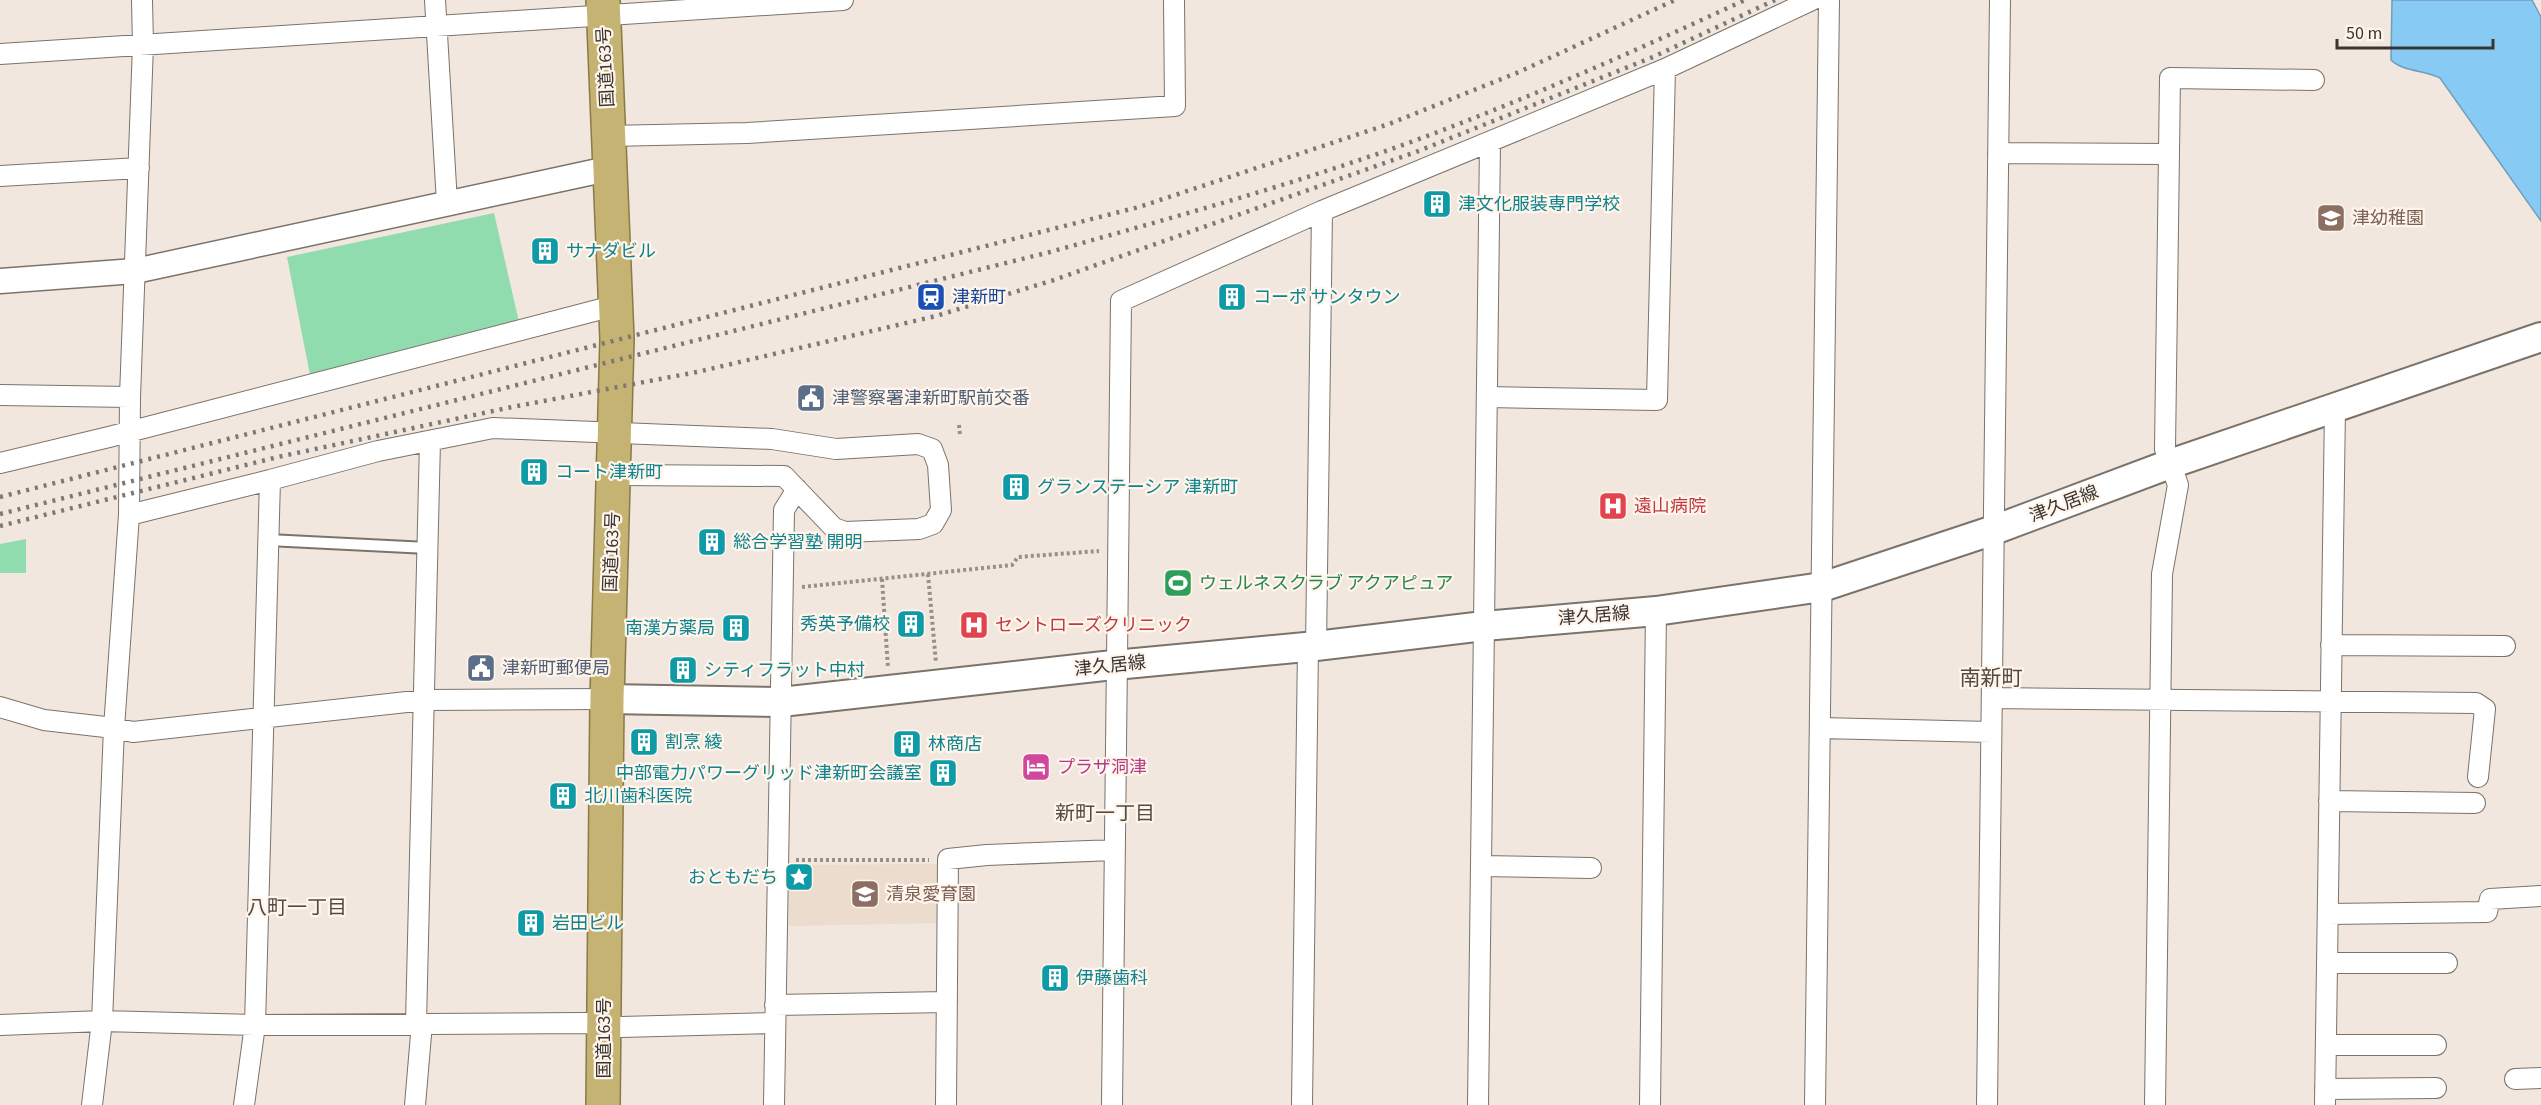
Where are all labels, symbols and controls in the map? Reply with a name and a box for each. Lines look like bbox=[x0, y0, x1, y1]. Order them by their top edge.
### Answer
scale bar bbox=[2337, 12, 2493, 50]
text: 50 m bbox=[2346, 21, 2382, 46]
street label: 国道163号 bbox=[591, 26, 621, 108]
building icon: 津文化服装専門学校 bbox=[1421, 188, 1453, 220]
place label: 津文化服装専門学校 bbox=[1458, 192, 1620, 217]
school or university icon: 津幼稚園 bbox=[2315, 202, 2347, 234]
place label: 津幼稚園 bbox=[2352, 206, 2424, 231]
building icon: サナダビル bbox=[529, 235, 561, 267]
place label: サナダビル bbox=[566, 239, 656, 264]
station icon: 津新町 bbox=[915, 281, 947, 313]
building icon: コーポ サンタウン bbox=[1216, 281, 1248, 313]
place label: 津新町 bbox=[952, 285, 1006, 310]
place label: コーポ サンタウン bbox=[1253, 285, 1401, 310]
public building icon: 津警察署津新町駅前交番 bbox=[795, 382, 827, 414]
place label: 津警察署津新町駅前交番 bbox=[832, 386, 1030, 411]
building icon: コート津新町 bbox=[518, 456, 550, 488]
place label: コート津新町 bbox=[555, 460, 663, 485]
building icon: グランステーシア 津新町 bbox=[1000, 471, 1032, 503]
place label: グランステーシア 津新町 bbox=[1037, 475, 1238, 500]
street label: 津久居線 bbox=[2026, 479, 2102, 529]
hospital icon: 遠山病院 bbox=[1597, 490, 1629, 522]
place label: 遠山病院 bbox=[1634, 494, 1706, 519]
street label: 国道163号 bbox=[598, 511, 626, 593]
building icon: 総合学習塾 開明 bbox=[696, 526, 728, 558]
place label: 総合学習塾 開明 bbox=[733, 530, 863, 555]
sports icon: ウェルネスクラブ アクアピュア bbox=[1162, 567, 1194, 599]
place label: ウェルネスクラブ アクアピュア bbox=[1199, 571, 1453, 596]
street label: 津久居線 bbox=[1557, 600, 1631, 632]
building icon: 秀英予備校 bbox=[895, 608, 927, 640]
hospital icon: セントローズクリニック bbox=[958, 609, 990, 641]
building icon: 南漢方薬局 bbox=[720, 612, 752, 644]
place label: 秀英予備校 bbox=[800, 612, 890, 637]
place label: セントローズクリニック bbox=[995, 613, 1192, 638]
place label: 南漢方薬局 bbox=[625, 616, 715, 641]
street label: 津久居線 bbox=[1073, 650, 1147, 682]
public building icon: 津新町郵便局 bbox=[465, 652, 497, 684]
building icon: シティフラット中村 bbox=[667, 654, 699, 686]
place label: 津新町郵便局 bbox=[502, 656, 610, 681]
place label: シティフラット中村 bbox=[704, 658, 865, 683]
district label: 南新町 bbox=[1960, 663, 2023, 693]
building icon: 割烹 綾 bbox=[628, 726, 660, 758]
building icon: 林商店 bbox=[891, 728, 923, 760]
place label: 割烹 綾 bbox=[665, 730, 723, 755]
place label: 林商店 bbox=[928, 732, 982, 757]
hotel icon: プラザ洞津 bbox=[1020, 751, 1052, 783]
place label: プラザ洞津 bbox=[1057, 755, 1147, 780]
building icon: 中部電力パワーグリッド津新町会議室 bbox=[927, 757, 959, 789]
place label: 中部電力パワーグリッド津新町会議室 bbox=[616, 761, 922, 786]
building icon: 北川歯科医院 bbox=[547, 780, 579, 812]
place label: 北川歯科医院 bbox=[584, 784, 692, 809]
district label: 新町一丁目 bbox=[1055, 800, 1155, 828]
place icon: おともだち bbox=[783, 861, 815, 893]
place label: おともだち bbox=[688, 865, 778, 890]
school or university icon: 清泉愛育園 bbox=[849, 878, 881, 910]
place label: 清泉愛育園 bbox=[886, 882, 976, 907]
district label: 八町一丁目 bbox=[247, 894, 347, 922]
building icon: 岩田ビル bbox=[515, 907, 547, 939]
place label: 岩田ビル bbox=[552, 911, 624, 936]
building icon: 伊藤歯科 bbox=[1039, 962, 1071, 994]
place label: 伊藤歯科 bbox=[1076, 966, 1148, 991]
street label: 国道163号 bbox=[592, 998, 617, 1078]

